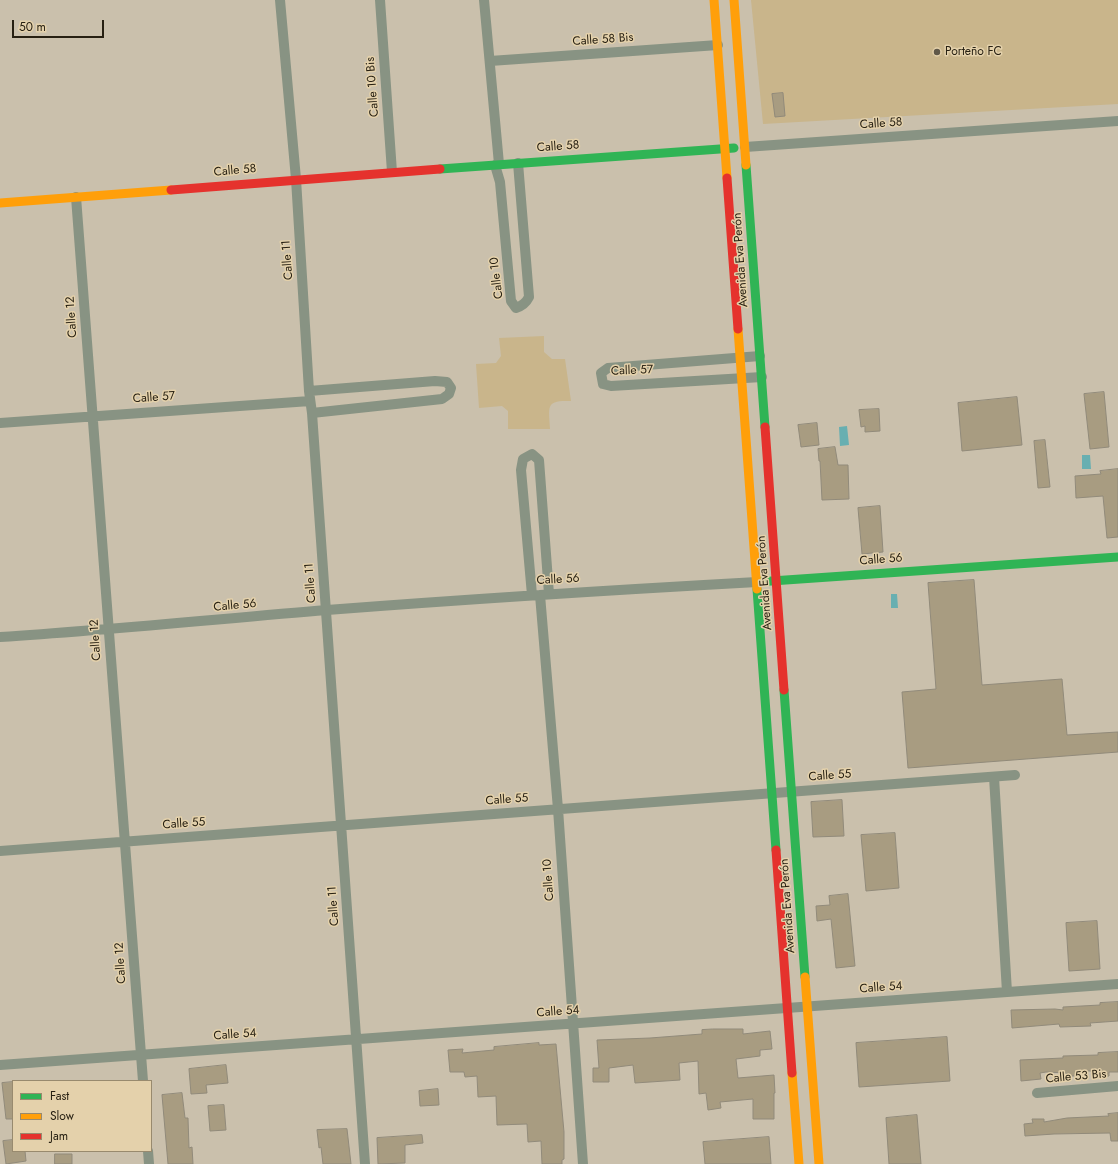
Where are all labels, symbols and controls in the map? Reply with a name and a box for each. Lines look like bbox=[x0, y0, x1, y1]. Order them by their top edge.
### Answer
scale bar bbox=[14, 12, 106, 38]
text: 50 m bbox=[19, 18, 46, 36]
street label: Calle 58 Bis bbox=[572, 31, 634, 49]
place label: Porteño FC bbox=[945, 45, 1002, 59]
marker: Porteño FC bbox=[932, 47, 942, 57]
street label: Calle 10 Bis bbox=[364, 56, 382, 118]
street label: Calle 58 bbox=[859, 115, 903, 133]
street label: Calle 58 bbox=[536, 138, 580, 156]
street label: Calle 58 bbox=[213, 162, 257, 180]
street label: Avenida Eva Perón bbox=[731, 212, 751, 308]
street label: Calle 11 bbox=[279, 240, 297, 280]
street label: Calle 10 bbox=[487, 256, 507, 300]
street label: Calle 12 bbox=[63, 296, 81, 338]
street label: Calle 57 bbox=[611, 363, 653, 379]
street label: Calle 57 bbox=[132, 389, 176, 407]
street label: Avenida Eva Perón bbox=[755, 535, 775, 631]
street label: Calle 56 bbox=[859, 551, 903, 569]
street label: Calle 11 bbox=[302, 563, 320, 603]
street label: Calle 56 bbox=[536, 572, 580, 588]
street label: Calle 56 bbox=[213, 597, 257, 615]
street label: Calle 12 bbox=[87, 619, 105, 661]
street label: Calle 55 bbox=[808, 767, 852, 785]
street label: Calle 55 bbox=[485, 791, 529, 809]
street label: Calle 55 bbox=[162, 815, 206, 833]
street label: Avenida Eva Perón bbox=[778, 858, 798, 954]
street label: Calle 10 bbox=[540, 859, 558, 901]
street label: Calle 11 bbox=[325, 886, 343, 926]
street label: Calle 12 bbox=[112, 942, 130, 984]
street label: Calle 54 bbox=[859, 979, 903, 997]
street label: Calle 54 bbox=[536, 1003, 580, 1021]
street label: Calle 54 bbox=[213, 1026, 257, 1044]
street label: Calle 53 Bis bbox=[1045, 1067, 1107, 1087]
legend bbox=[12, 1080, 152, 1152]
text: Fast bbox=[50, 1087, 69, 1105]
text: Slow bbox=[50, 1107, 74, 1125]
text: Jam bbox=[50, 1127, 68, 1145]

